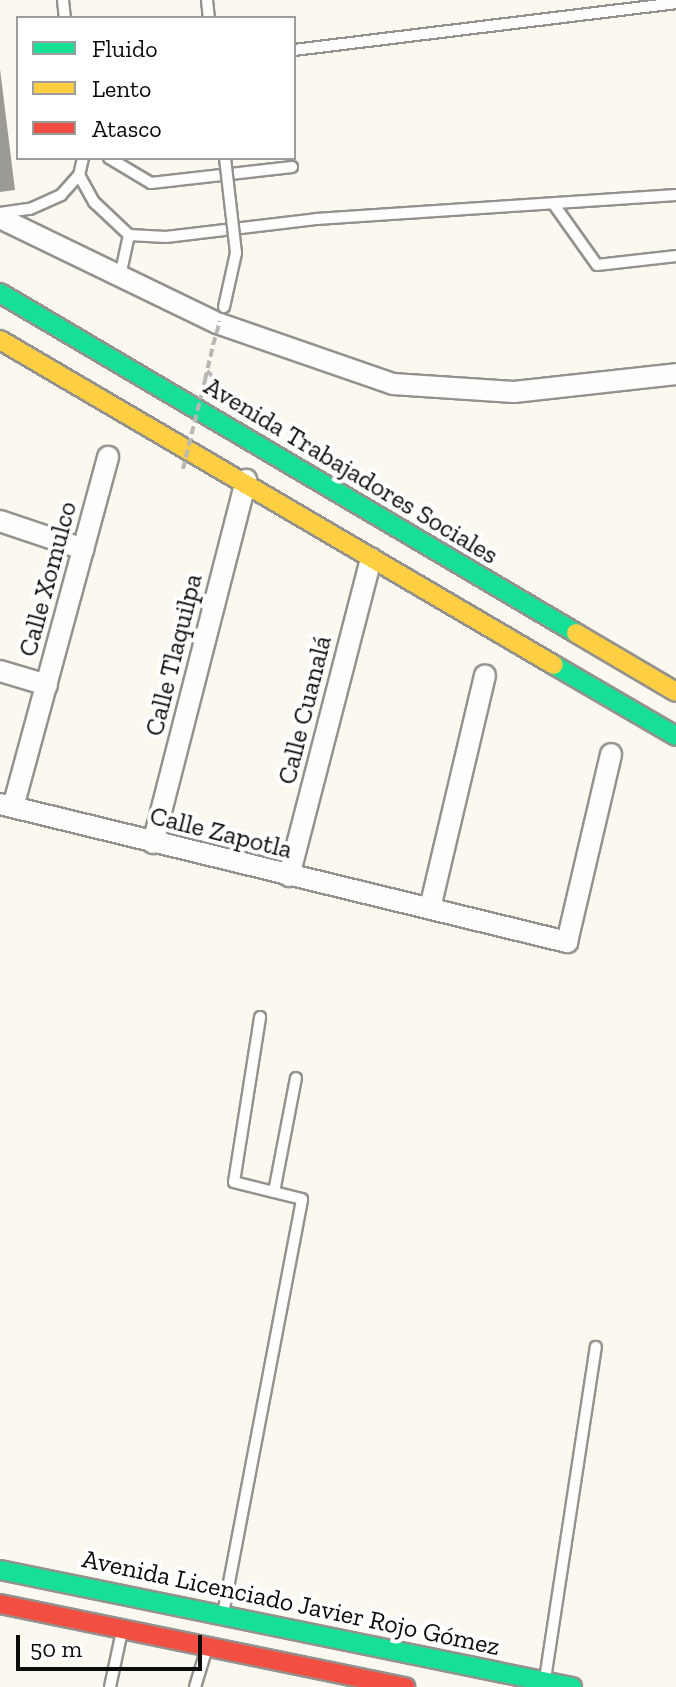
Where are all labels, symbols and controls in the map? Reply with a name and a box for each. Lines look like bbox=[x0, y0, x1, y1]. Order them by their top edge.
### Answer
legend bbox=[16, 16, 296, 160]
text: Fluido bbox=[92, 34, 157, 63]
text: Lento bbox=[92, 74, 151, 103]
text: Atasco bbox=[92, 114, 162, 143]
street label: Avenida Trabajadores Sociales bbox=[198, 371, 504, 571]
street label: Calle Xomulco bbox=[12, 498, 84, 660]
street label: Calle Tlaquilpa bbox=[139, 570, 209, 740]
street label: Calle Cuanalá bbox=[271, 632, 339, 788]
street label: Calle Zapotla bbox=[147, 800, 295, 866]
street label: Avenida Licenciado Javier Rojo Gómez bbox=[79, 1543, 503, 1663]
scale bar bbox=[20, 1619, 206, 1669]
text: 50 m bbox=[30, 1634, 82, 1663]

